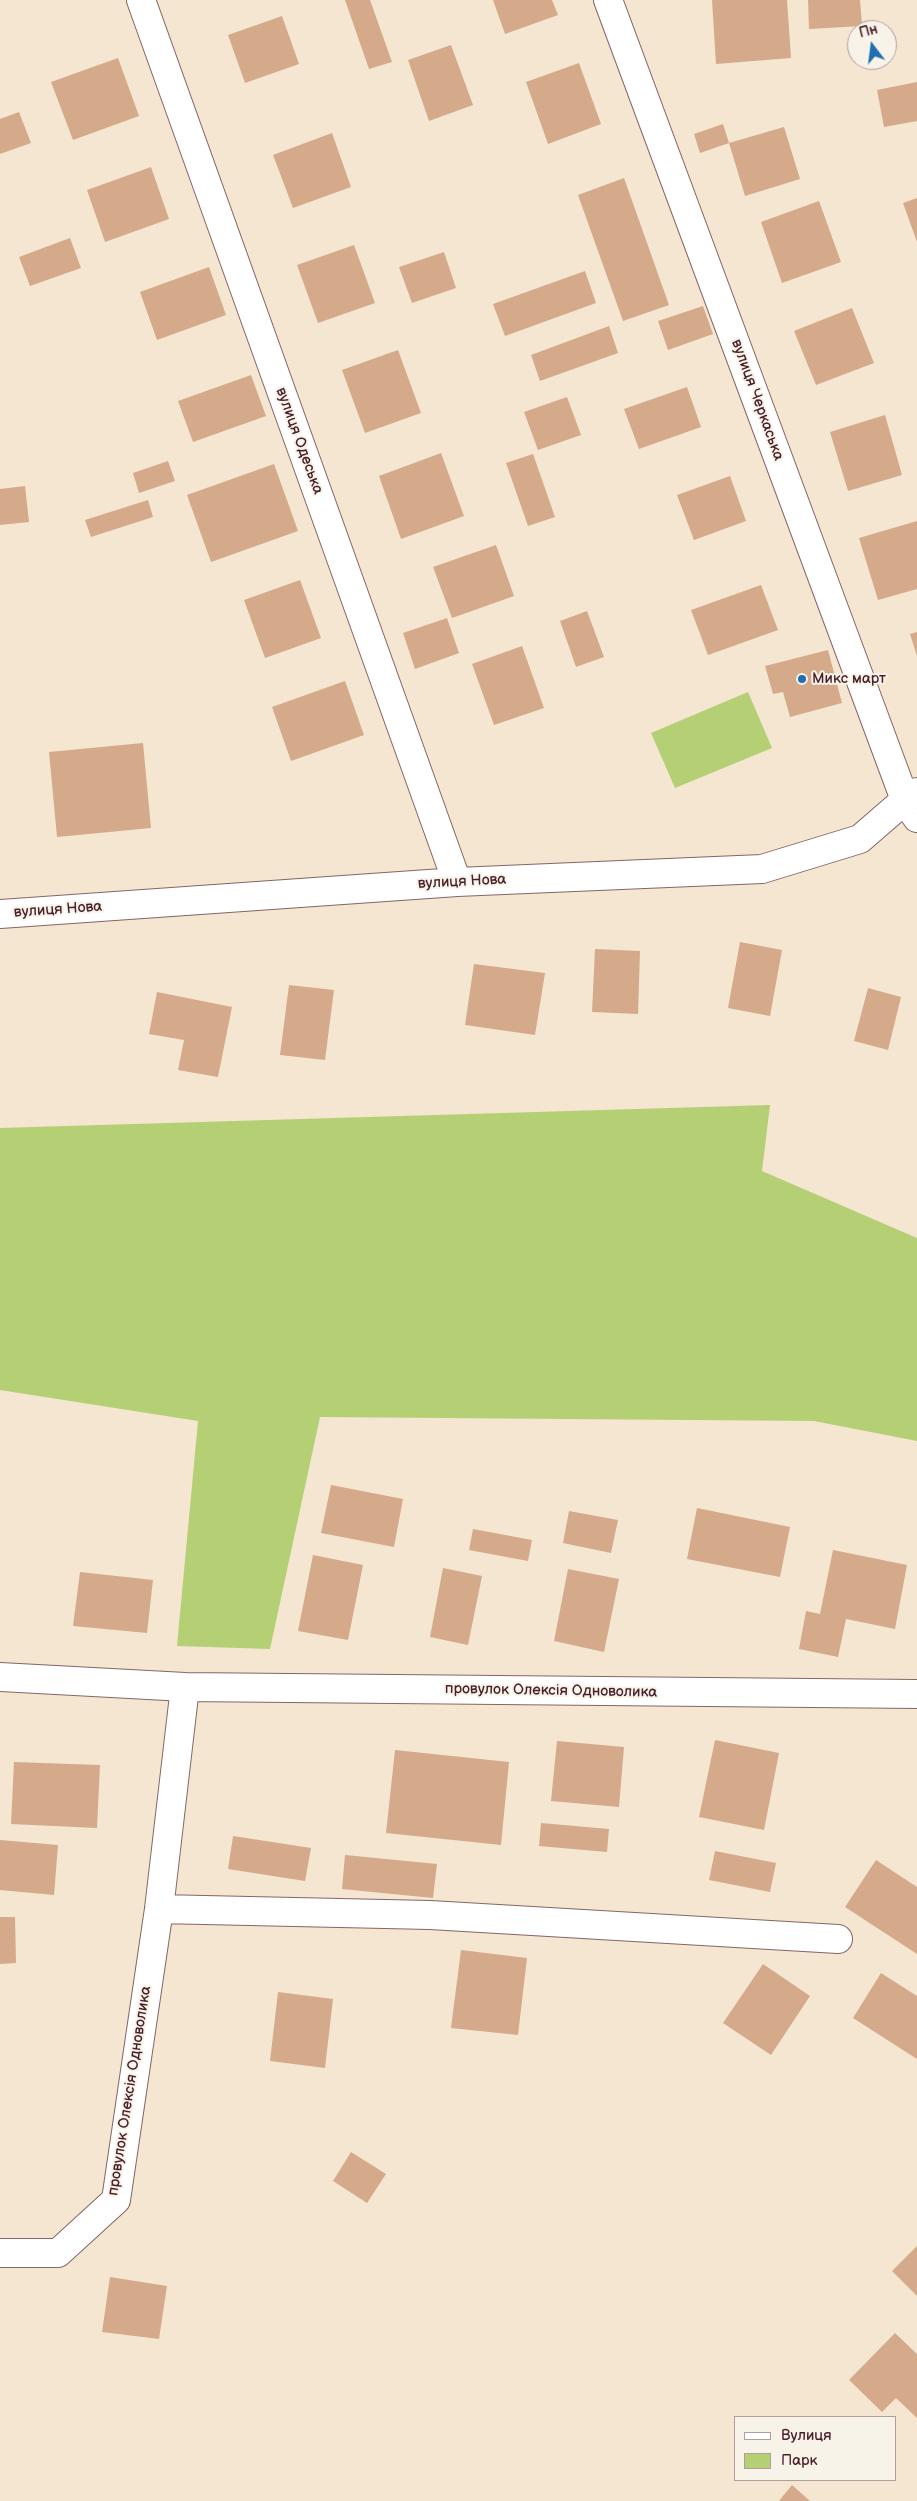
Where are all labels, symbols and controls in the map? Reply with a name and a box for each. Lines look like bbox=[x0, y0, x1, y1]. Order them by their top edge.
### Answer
north arrow bbox=[847, 20, 897, 70]
text: Пн bbox=[857, 20, 879, 42]
street label: вулиця Черкаська bbox=[727, 337, 787, 463]
street label: вулиця Одеська bbox=[271, 385, 327, 497]
place label: Микс март bbox=[812, 670, 886, 688]
marker: Микс март bbox=[796, 673, 808, 685]
street label: вулиця Нова bbox=[417, 871, 507, 893]
street label: вулиця Нова bbox=[13, 898, 103, 922]
street label: провулок Олексія Одноволика bbox=[445, 1680, 657, 1702]
street label: провулок Олексія Одноволика bbox=[105, 1985, 155, 2197]
legend bbox=[734, 2416, 897, 2481]
text: Вулиця bbox=[781, 2426, 832, 2445]
text: Парк bbox=[781, 2451, 818, 2470]

